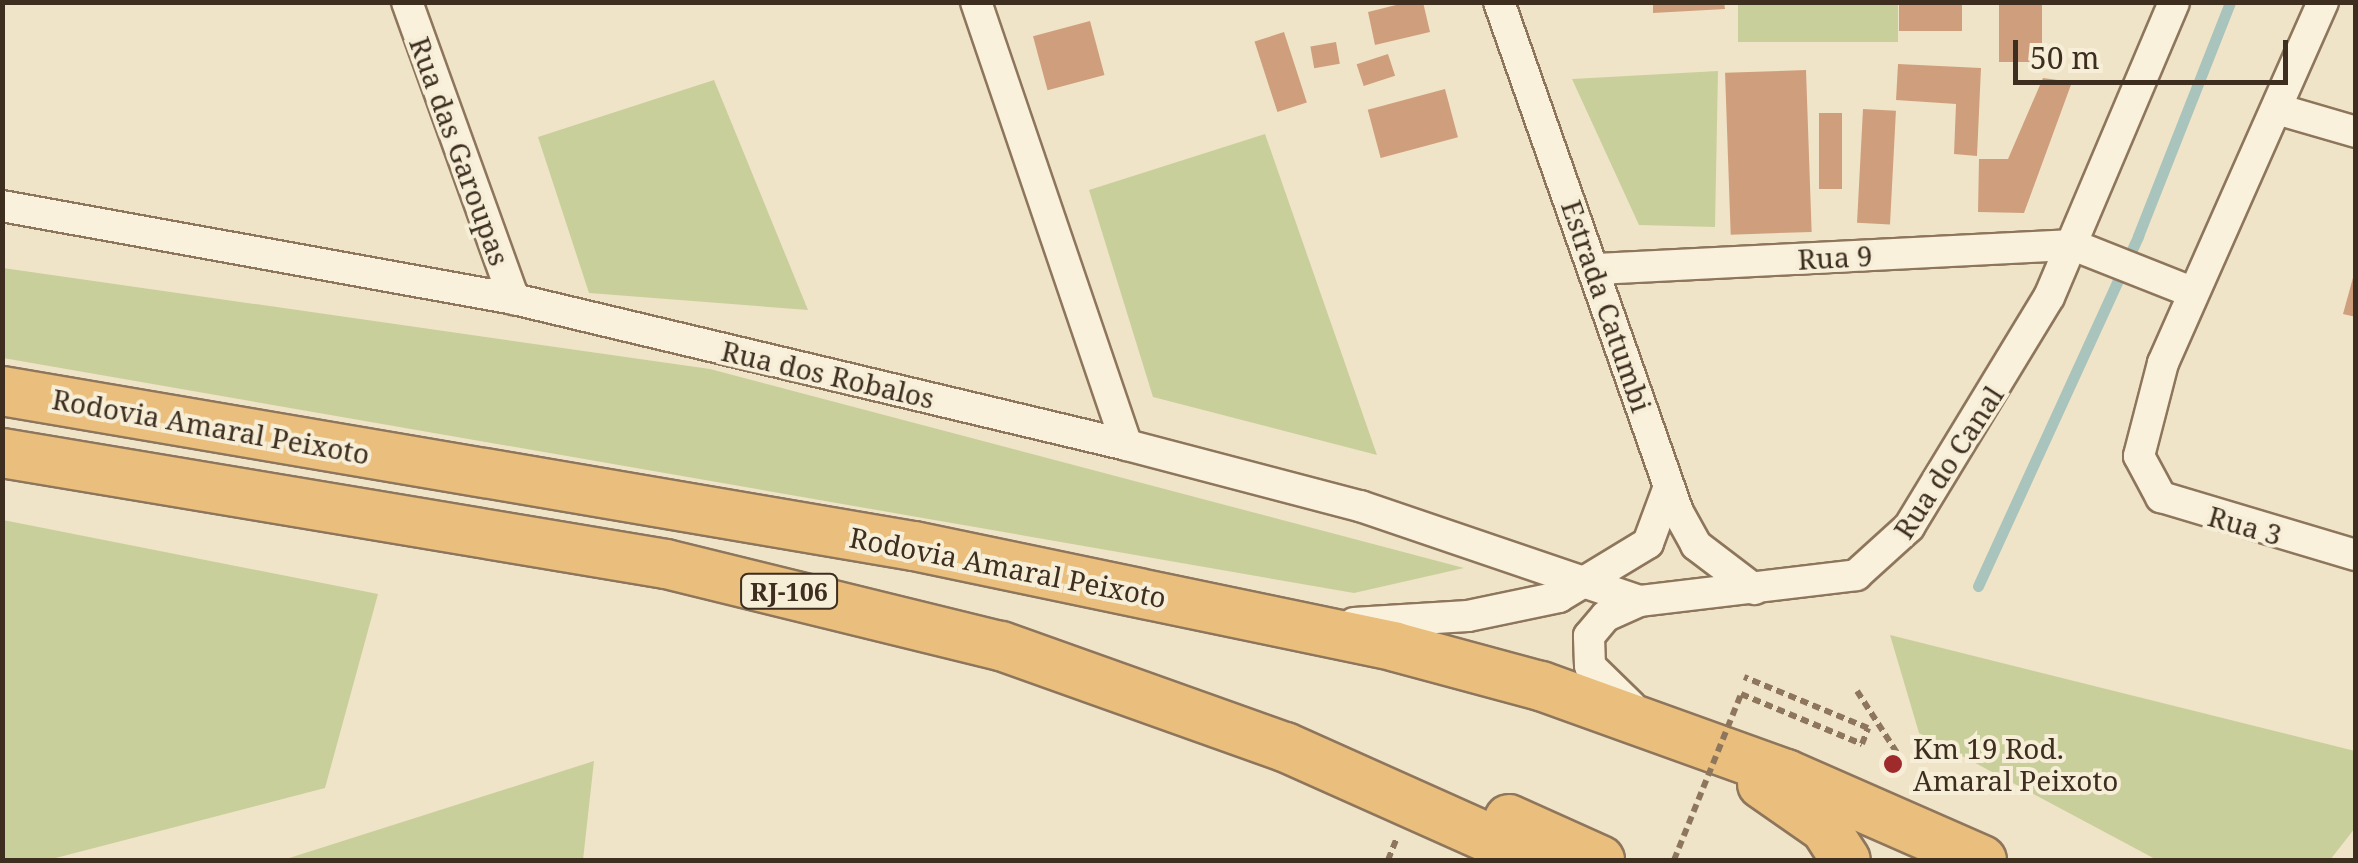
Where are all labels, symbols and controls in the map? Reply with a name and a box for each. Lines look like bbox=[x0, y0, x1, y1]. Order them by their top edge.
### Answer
scale bar bbox=[2018, 20, 2293, 82]
street label: Rua das Garoupas bbox=[403, 32, 517, 270]
text: 50 m bbox=[2030, 37, 2100, 78]
street label: Estrada Catumbi bbox=[1555, 196, 1659, 416]
street label: Rua 9 bbox=[1797, 238, 1873, 276]
street label: Rua dos Robalos bbox=[718, 333, 938, 415]
street label: Rua do Canal bbox=[1886, 379, 2010, 545]
street label: Rodovia Amaral Peixoto bbox=[50, 382, 372, 470]
street label: Rua 3 bbox=[2204, 499, 2286, 551]
street label: Rodovia Amaral Peixoto bbox=[847, 520, 1169, 614]
road number: RJ-106 bbox=[739, 571, 839, 611]
place label: Km 19 Rod. Amaral Peixoto bbox=[1913, 731, 2119, 797]
marker: Km 19 Rod. Amaral Peixoto bbox=[1882, 753, 1904, 775]

